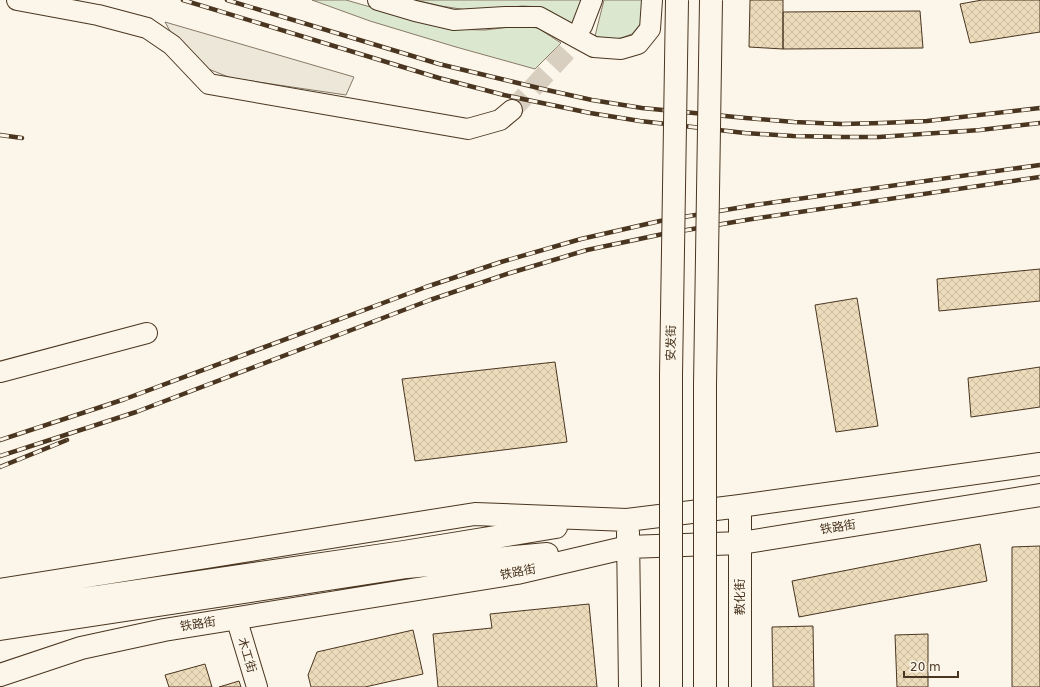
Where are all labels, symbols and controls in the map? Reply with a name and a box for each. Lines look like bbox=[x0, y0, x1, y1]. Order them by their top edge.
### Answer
street label: 安发街 bbox=[664, 325, 678, 361]
street label: 铁路街 bbox=[819, 517, 857, 537]
street label: 铁路街 bbox=[499, 562, 537, 582]
street label: 教化街 bbox=[733, 579, 747, 615]
street label: 铁路街 bbox=[179, 614, 217, 634]
street label: 木工街 bbox=[235, 636, 259, 674]
scale bar bbox=[904, 653, 958, 679]
text: 20 m bbox=[910, 660, 941, 674]

